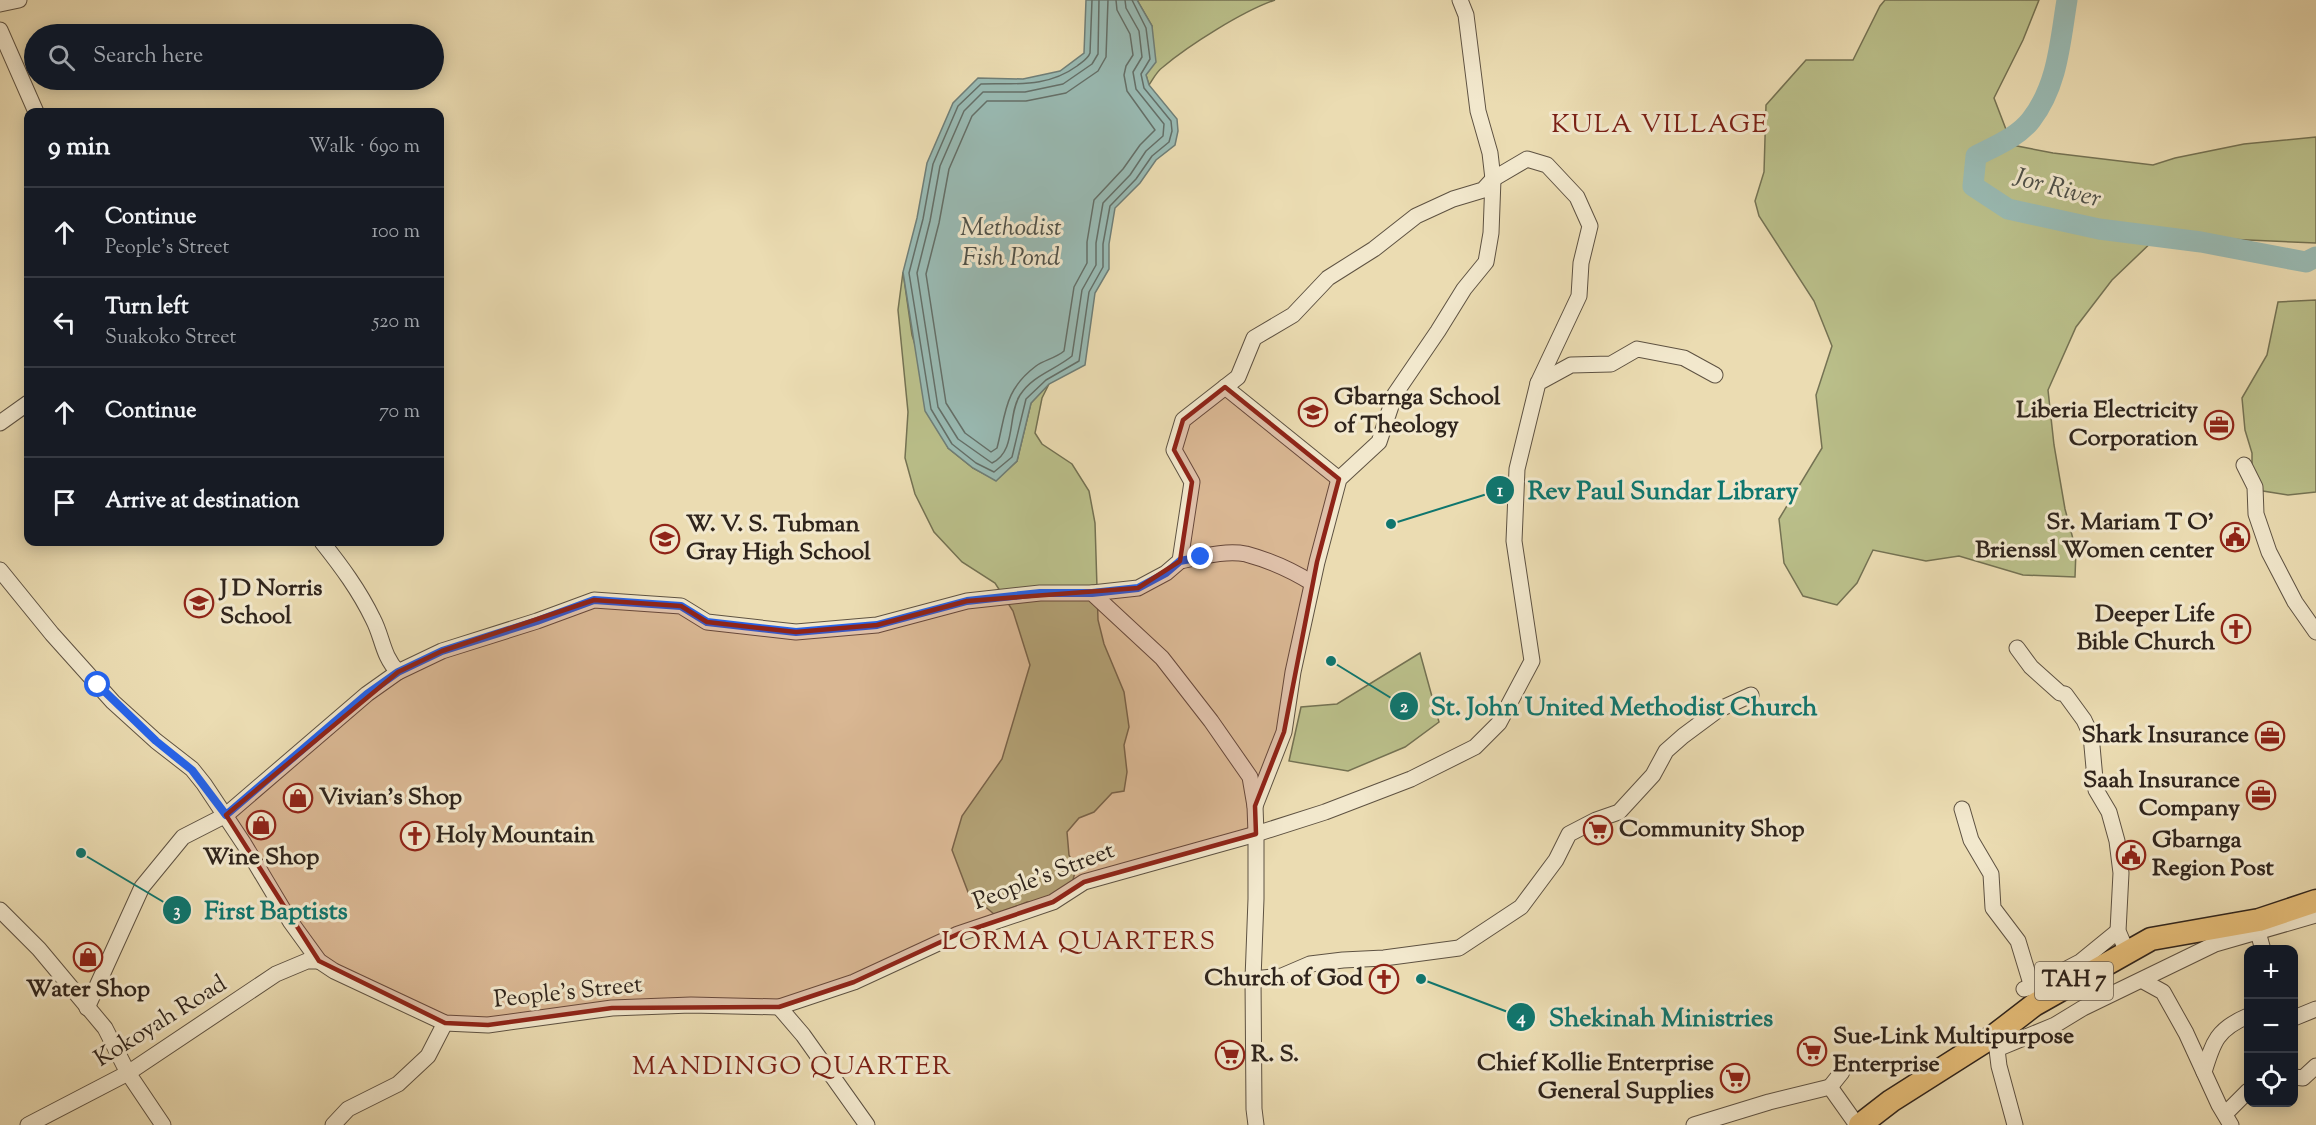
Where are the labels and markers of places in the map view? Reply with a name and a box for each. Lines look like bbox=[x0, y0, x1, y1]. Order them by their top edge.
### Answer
place label: Gbarnga School of Theology bbox=[1334, 381, 1501, 443]
place label: Liberia Electricity Corporation bbox=[2016, 394, 2199, 456]
school or university icon: Gbarnga School of Theology bbox=[1297, 396, 1329, 428]
office icon: Liberia Electricity Corporation bbox=[2203, 409, 2235, 441]
callout: Rev Paul Sundar Library bbox=[1485, 468, 1810, 512]
place label: Sr. Mariam T O' Brienssl Women center bbox=[1975, 506, 2215, 568]
place label: W. V. S. Tubman Gray High School bbox=[686, 508, 871, 570]
public building icon: Sr. Mariam T O' Brienssl Women center bbox=[2219, 521, 2251, 553]
school or university icon: W. V. S. Tubman Gray High School bbox=[649, 523, 681, 555]
place label: J D Norris School bbox=[218, 572, 322, 634]
school or university icon: J D Norris School bbox=[183, 587, 215, 619]
place label: Deeper Life Bible Church bbox=[2077, 598, 2216, 660]
church icon: Deeper Life Bible Church bbox=[2220, 613, 2252, 645]
callout: St. John United Methodist Church bbox=[1389, 684, 1830, 728]
place label: Shark Insurance bbox=[2081, 719, 2249, 753]
office icon: Shark Insurance bbox=[2254, 720, 2286, 752]
place label: Saah Insurance Company bbox=[2083, 764, 2240, 826]
office icon: Saah Insurance Company bbox=[2245, 779, 2277, 811]
place label: Vivian's Shop bbox=[319, 781, 462, 815]
shop icon: Vivian's Shop bbox=[282, 782, 314, 814]
shop icon: Wine Shop bbox=[245, 809, 277, 841]
place label: Community Shop bbox=[1619, 813, 1805, 847]
supermarket icon: Community Shop bbox=[1582, 814, 1614, 846]
place label: Holy Mountain bbox=[436, 819, 595, 853]
church icon: Holy Mountain bbox=[399, 820, 431, 852]
place label: Gbarnga Region Post bbox=[2152, 824, 2275, 886]
public building icon: Gbarnga Region Post bbox=[2115, 839, 2147, 871]
place label: Wine Shop bbox=[203, 841, 319, 875]
callout: First Baptists bbox=[162, 888, 360, 932]
shop icon: Water Shop bbox=[72, 941, 104, 973]
place label: Church of God bbox=[1204, 962, 1363, 996]
church icon: Church of God bbox=[1368, 963, 1400, 995]
place label: Water Shop bbox=[26, 973, 150, 1007]
callout: Shekinah Ministries bbox=[1506, 995, 1785, 1039]
place label: Sue-Link Multipurpose Enterprise bbox=[1833, 1020, 2074, 1082]
supermarket icon: Sue-Link Multipurpose Enterprise bbox=[1796, 1035, 1828, 1067]
place label: R. S. bbox=[1251, 1038, 1299, 1072]
supermarket icon: R. S. bbox=[1214, 1039, 1246, 1071]
place label: Chief Kollie Enterprise General Supplies bbox=[1477, 1047, 1714, 1109]
supermarket icon: Chief Kollie Enterprise General Supplies bbox=[1719, 1062, 1751, 1094]

